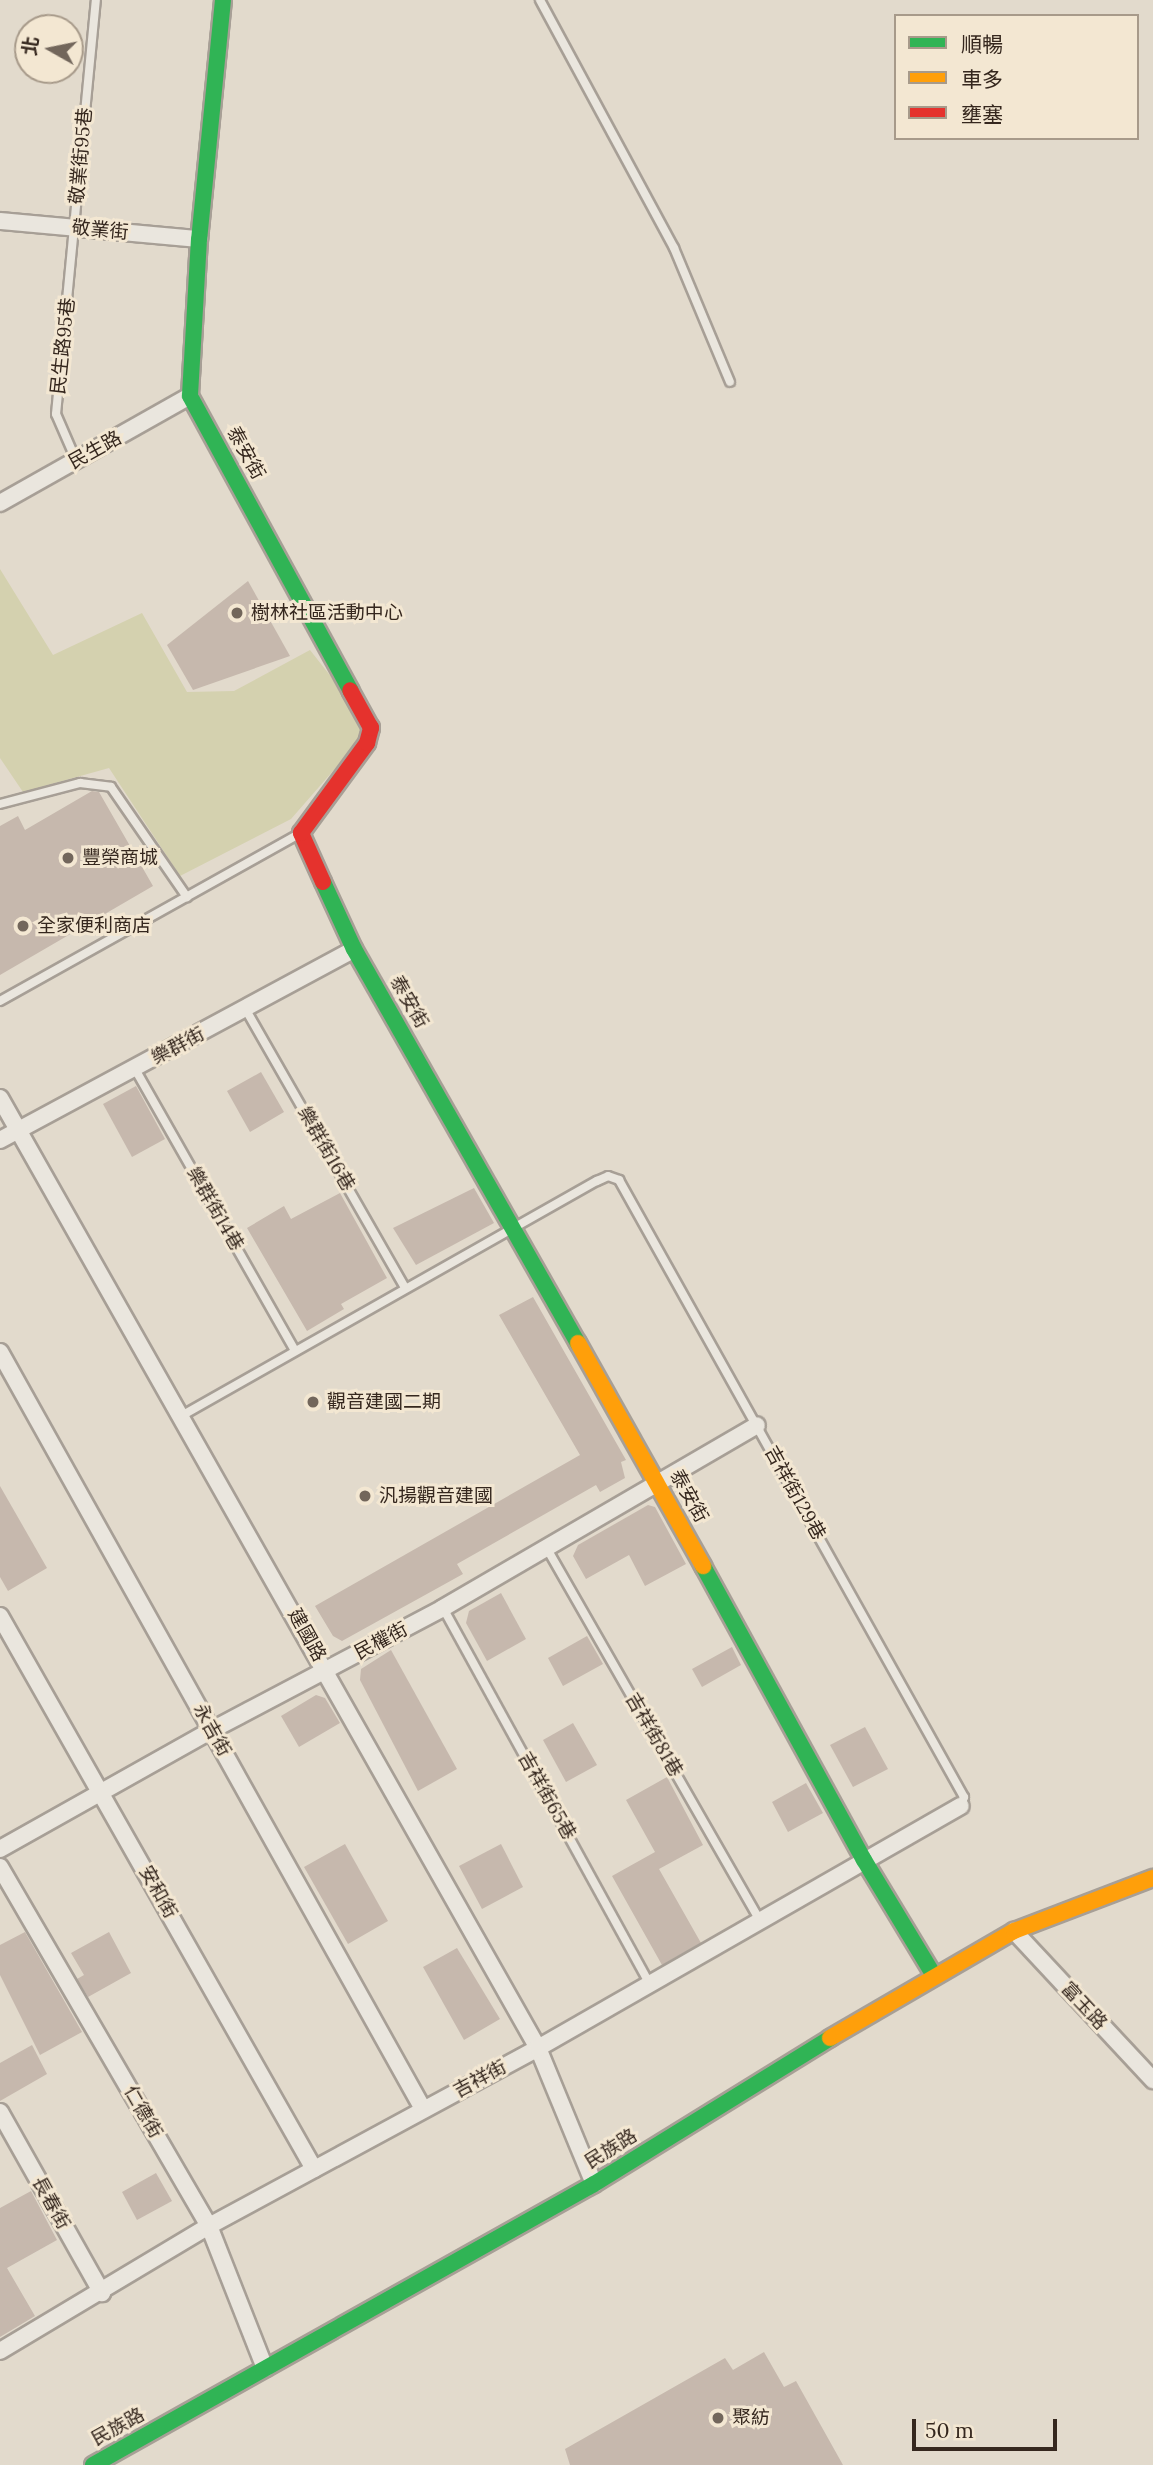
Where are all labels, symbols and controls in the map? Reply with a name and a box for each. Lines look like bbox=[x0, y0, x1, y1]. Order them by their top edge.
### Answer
north arrow bbox=[14, 14, 84, 84]
legend bbox=[894, 14, 1139, 140]
text: 順暢 bbox=[961, 31, 1003, 58]
text: 北 bbox=[17, 35, 44, 57]
text: 車多 bbox=[961, 66, 1003, 93]
text: 壅塞 bbox=[961, 101, 1003, 128]
street label: 敬業街95巷 bbox=[65, 107, 97, 205]
street label: 敬業街 bbox=[71, 216, 129, 244]
street label: 民生路95巷 bbox=[47, 296, 79, 396]
street label: 泰安街 bbox=[222, 423, 270, 483]
street label: 民生路 bbox=[65, 426, 125, 474]
place label: 樹林社區活動中心 bbox=[251, 602, 403, 624]
marker: 樹林社區活動中心 bbox=[229, 605, 245, 621]
place label: 豐榮商城 bbox=[82, 847, 158, 869]
marker: 豐榮商城 bbox=[60, 850, 76, 866]
place label: 全家便利商店 bbox=[37, 915, 151, 937]
marker: 全家便利商店 bbox=[15, 918, 31, 934]
street label: 泰安街 bbox=[385, 972, 433, 1032]
street label: 樂群街 bbox=[147, 1023, 209, 1069]
street label: 樂群街16巷 bbox=[293, 1103, 359, 1195]
street label: 樂群街14巷 bbox=[182, 1163, 248, 1255]
place label: 觀音建國二期 bbox=[327, 1391, 441, 1413]
marker: 觀音建國二期 bbox=[305, 1394, 321, 1410]
street label: 吉祥街129巷 bbox=[760, 1442, 830, 1544]
street label: 泰安街 bbox=[665, 1466, 713, 1526]
place label: 汎揚觀音建國 bbox=[379, 1485, 493, 1507]
marker: 汎揚觀音建國 bbox=[357, 1488, 373, 1504]
street label: 建國路 bbox=[283, 1605, 331, 1665]
street label: 民權街 bbox=[350, 1618, 412, 1664]
street label: 吉祥街81巷 bbox=[621, 1689, 687, 1781]
street label: 永吉街 bbox=[188, 1700, 236, 1760]
street label: 吉祥街65巷 bbox=[513, 1748, 581, 1844]
street label: 安和街 bbox=[134, 1862, 182, 1922]
street label: 富玉路 bbox=[1056, 1977, 1112, 2035]
street label: 吉祥街 bbox=[449, 2056, 511, 2102]
street label: 仁德街 bbox=[119, 2082, 167, 2142]
street label: 民族路 bbox=[581, 2124, 641, 2174]
street label: 長春街 bbox=[27, 2173, 75, 2233]
street label: 民族路 bbox=[88, 2403, 148, 2451]
scale bar bbox=[915, 2406, 1060, 2450]
place label: 聚紡 bbox=[732, 2407, 770, 2429]
marker: 聚紡 bbox=[710, 2410, 726, 2426]
text: 50 m bbox=[925, 2417, 974, 2444]

